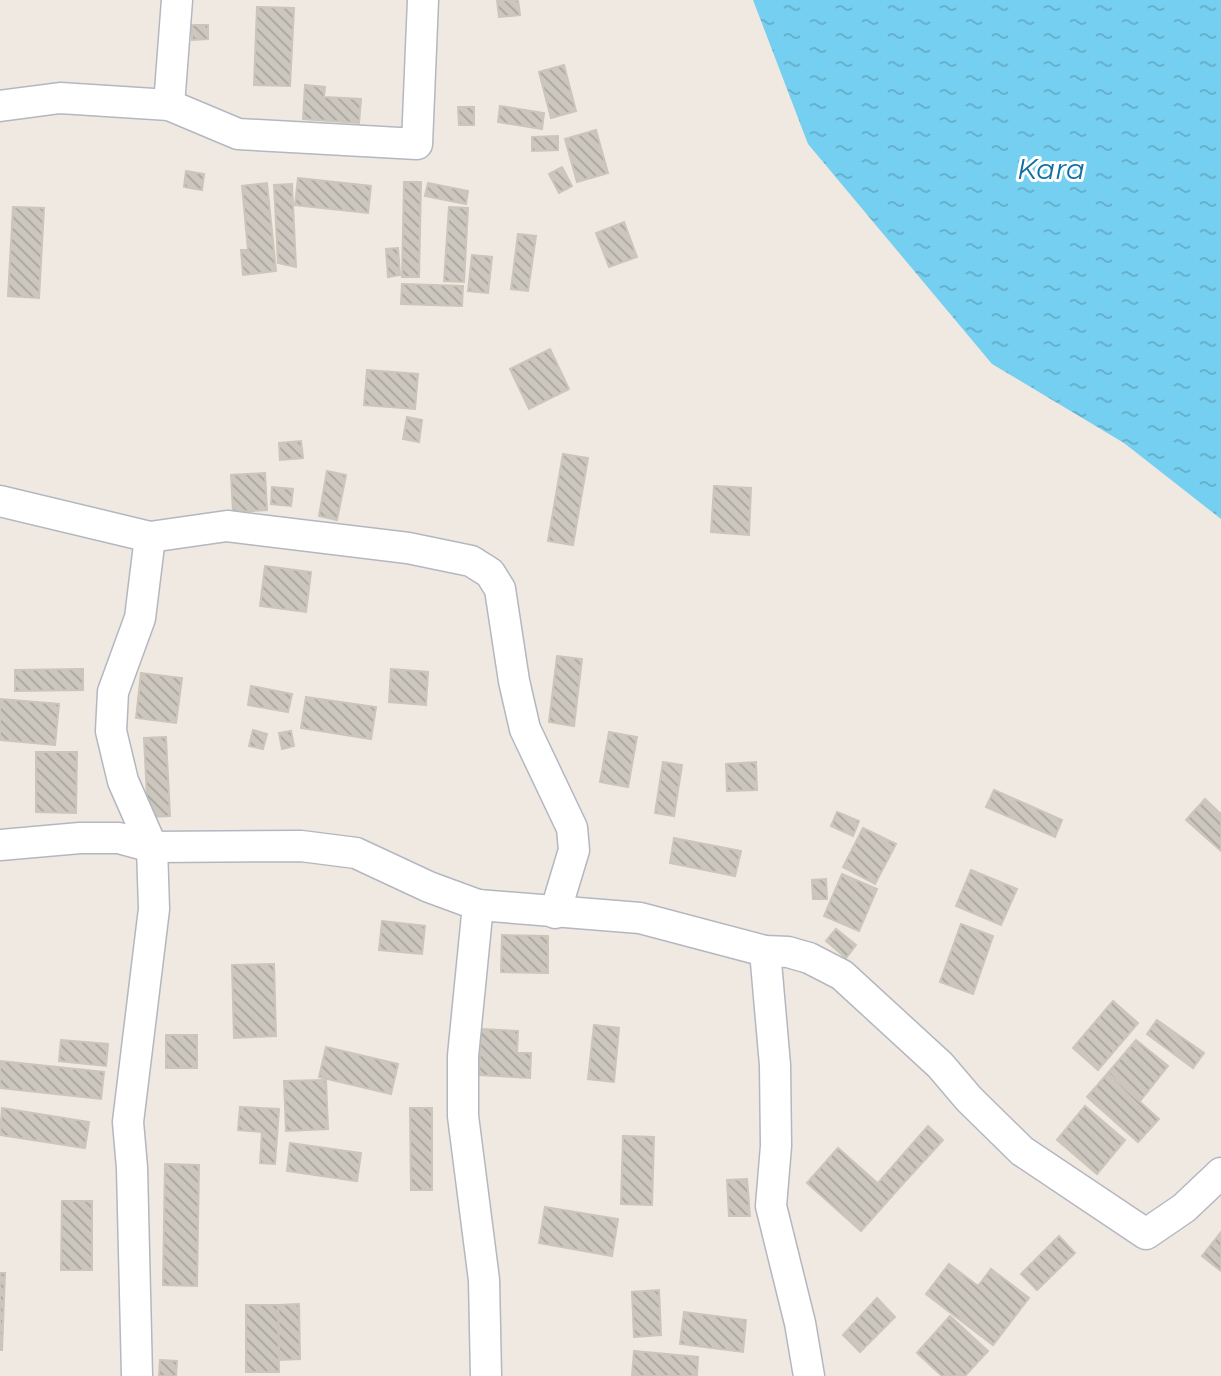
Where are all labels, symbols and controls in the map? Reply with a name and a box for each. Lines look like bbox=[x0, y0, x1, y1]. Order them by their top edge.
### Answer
water label: Kara bbox=[1017, 152, 1085, 186]

